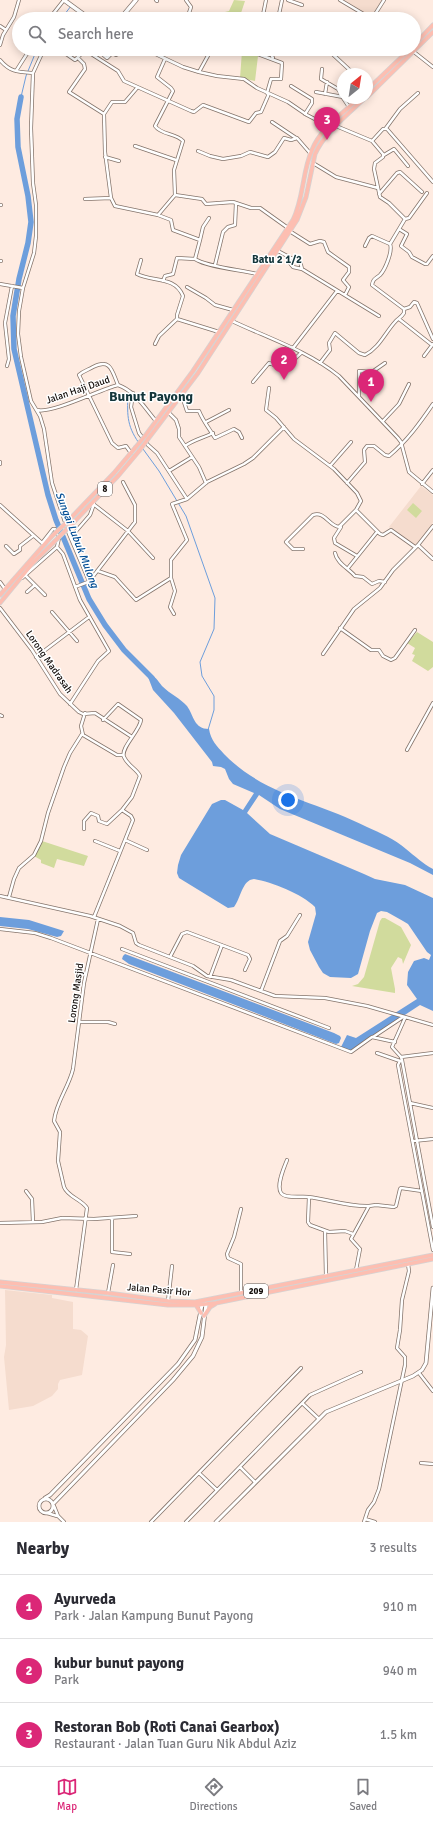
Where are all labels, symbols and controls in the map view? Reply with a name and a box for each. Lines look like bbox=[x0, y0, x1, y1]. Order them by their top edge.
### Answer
search box bbox=[12, 12, 421, 56]
icon: search bbox=[26, 23, 48, 45]
text: Search here bbox=[58, 25, 134, 43]
north arrow bbox=[337, 68, 373, 104]
pin: 3 bbox=[314, 107, 340, 140]
district label: Batu 2 1/2 bbox=[252, 253, 302, 266]
pin: 2 bbox=[271, 347, 297, 380]
pin: 1 bbox=[358, 369, 384, 402]
street label: Jalan Haji Daud bbox=[44, 373, 112, 407]
district label: Bunut Payong bbox=[109, 388, 194, 405]
road number: 8 bbox=[98, 482, 112, 496]
water label: Sungai Lubuk Mulong bbox=[53, 490, 102, 591]
street label: Lorong Madrasah bbox=[23, 628, 75, 696]
your location bbox=[278, 790, 298, 810]
street label: Lorong Masjid bbox=[66, 962, 86, 1024]
street label: Jalan Pasir Hor bbox=[127, 1281, 192, 1299]
road number: 209 bbox=[244, 1284, 268, 1298]
text: Nearby bbox=[16, 1538, 69, 1559]
text: 3 results bbox=[369, 1540, 417, 1556]
text: Ayurveda bbox=[54, 1590, 116, 1608]
text: 1 bbox=[25, 1599, 33, 1615]
text: 910 m bbox=[383, 1599, 417, 1615]
text: Park · Jalan Kampung Bunut Payong bbox=[54, 1608, 253, 1624]
text: kubur bunut payong bbox=[54, 1654, 184, 1672]
text: 2 bbox=[25, 1663, 33, 1679]
text: 940 m bbox=[383, 1663, 417, 1679]
text: Park bbox=[54, 1672, 79, 1688]
text: Restoran Bob (Roti Canai Gearbox) bbox=[54, 1718, 280, 1736]
text: 3 bbox=[25, 1727, 33, 1743]
text: 1.5 km bbox=[380, 1727, 417, 1743]
text: Restaurant · Jalan Tuan Guru Nik Abdul Aziz bbox=[54, 1736, 297, 1752]
tab: Map bbox=[56, 1776, 78, 1813]
tab: Directions bbox=[190, 1776, 238, 1813]
tab: Saved bbox=[349, 1776, 377, 1813]

